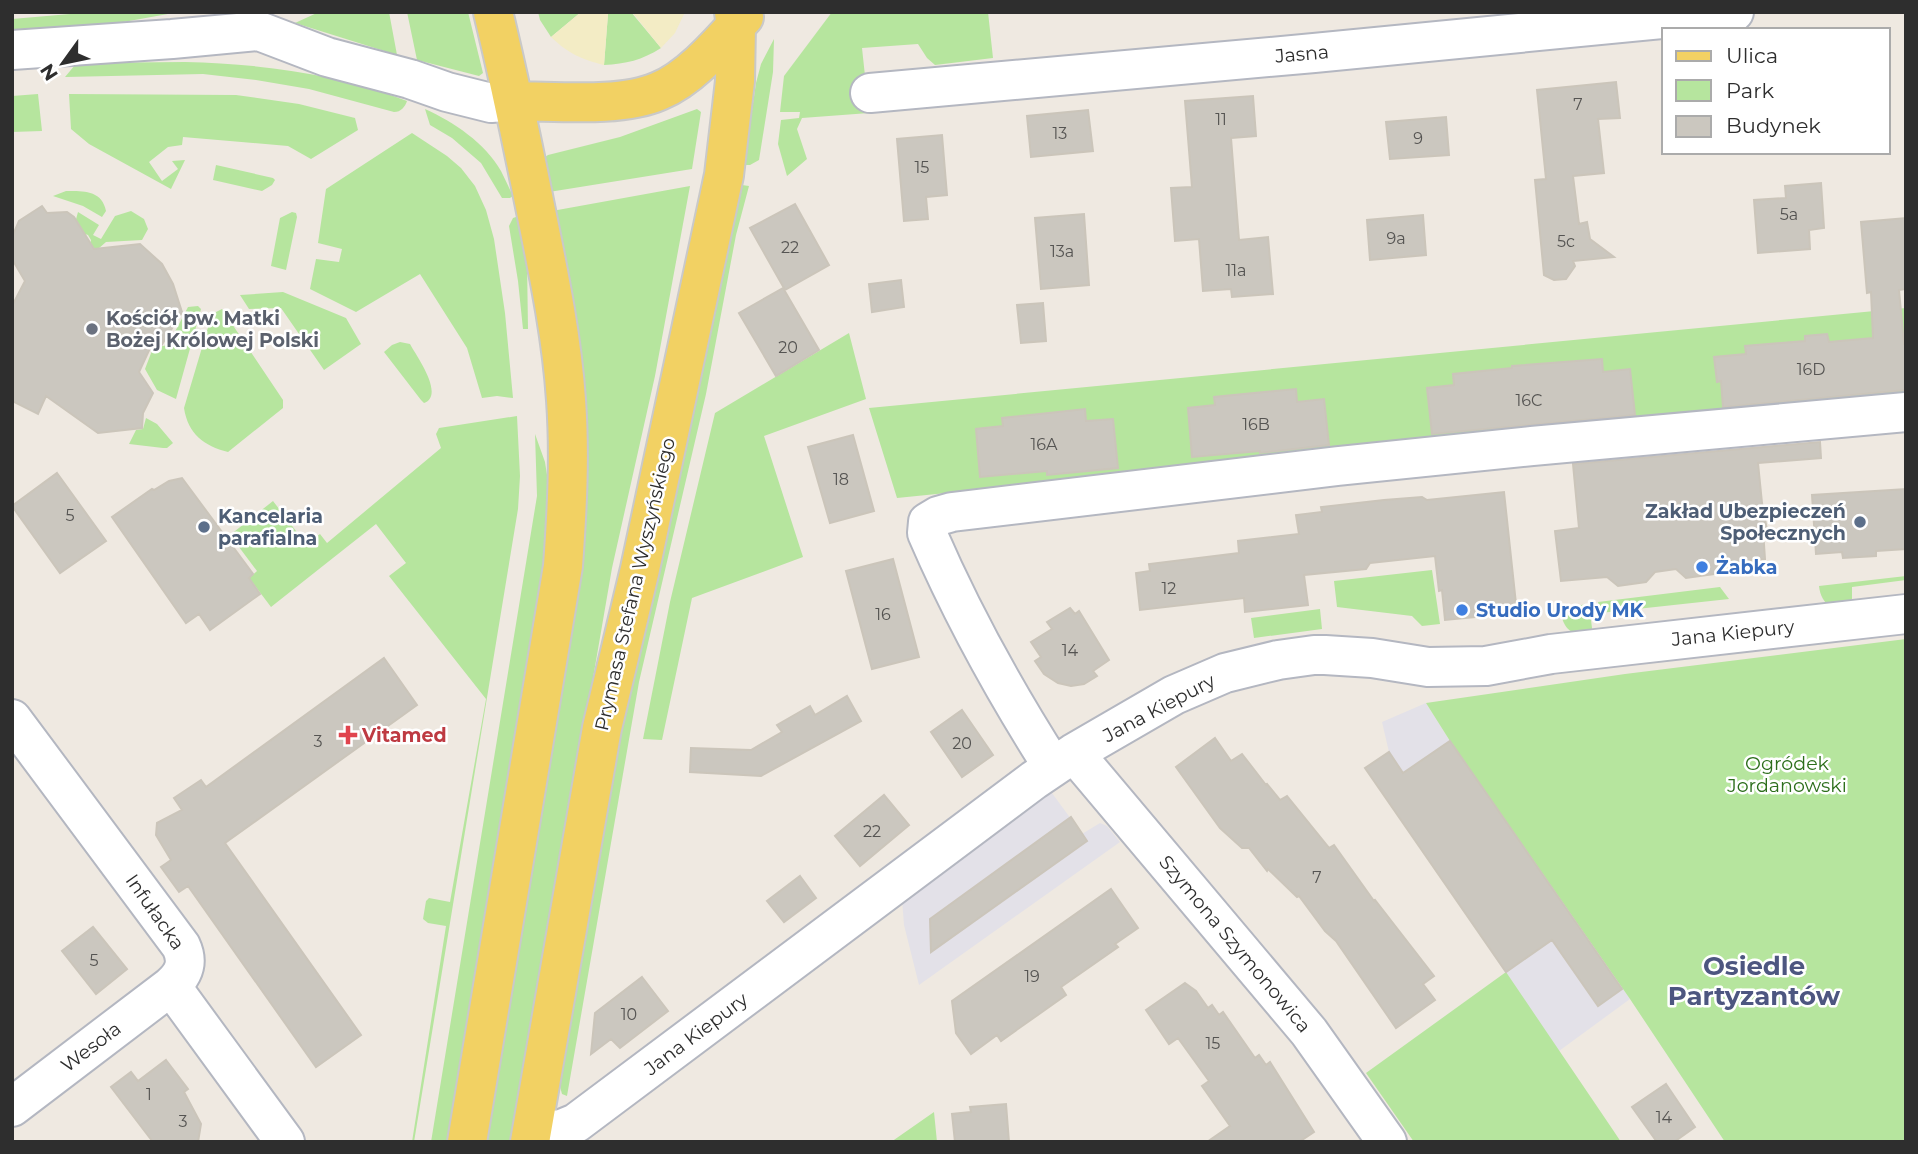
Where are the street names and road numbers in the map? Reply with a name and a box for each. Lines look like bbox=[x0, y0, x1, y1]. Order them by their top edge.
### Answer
street label: Jasna bbox=[1273, 40, 1330, 68]
street label: Prymasa Stefana Wyszyńskiego bbox=[590, 435, 680, 733]
street label: Jana Kiepury bbox=[1669, 615, 1796, 651]
street label: Jana Kiepury bbox=[1098, 669, 1219, 748]
street label: Szymona Szymonowica bbox=[1154, 851, 1316, 1037]
street label: Infułacka bbox=[121, 870, 189, 954]
street label: Jana Kiepury bbox=[639, 987, 753, 1081]
street label: Wesoła bbox=[56, 1017, 126, 1077]

